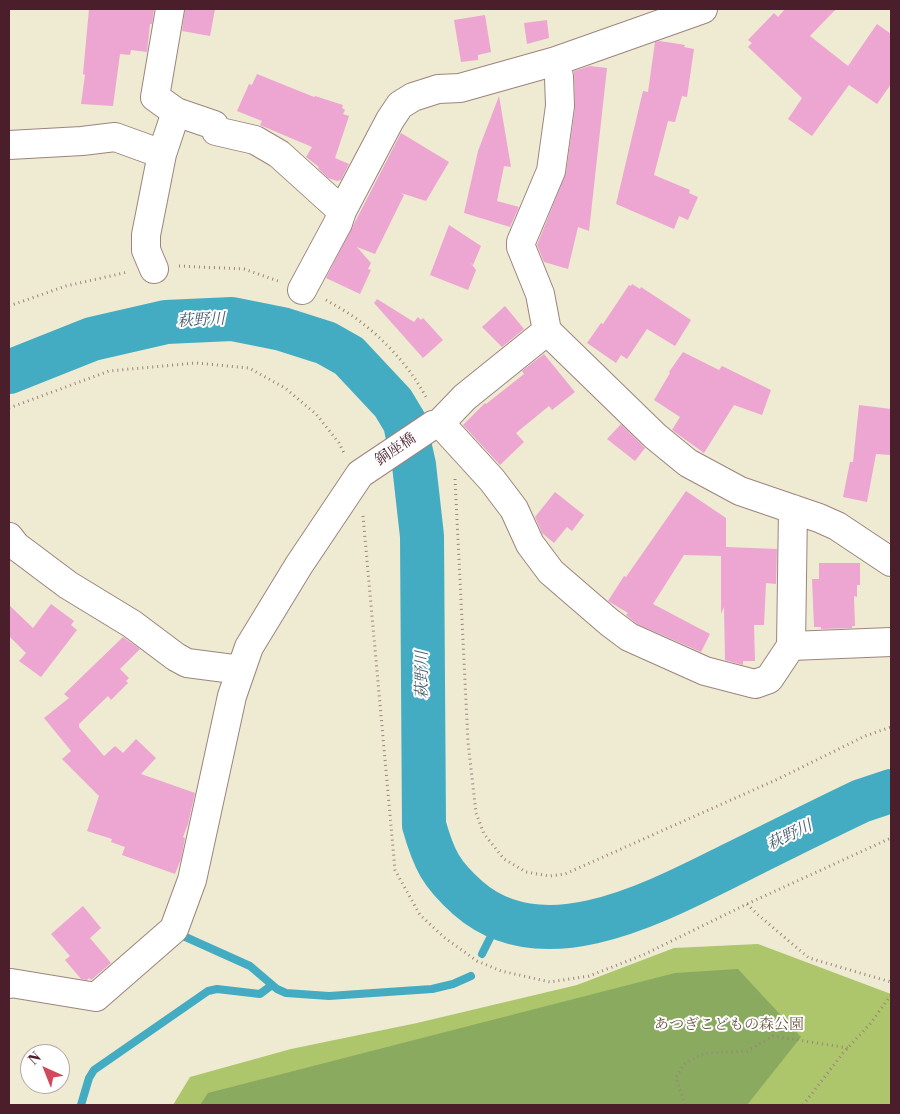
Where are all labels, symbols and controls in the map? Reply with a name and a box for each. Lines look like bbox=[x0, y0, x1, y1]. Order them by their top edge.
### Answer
water label: 萩野川 bbox=[177, 310, 225, 332]
street label: 銅座橋 bbox=[372, 430, 420, 470]
water label: 萩野川 bbox=[413, 651, 433, 699]
water label: 萩野川 bbox=[764, 817, 816, 855]
park label: あつぎこどもの森公園 bbox=[654, 1016, 804, 1034]
north arrow bbox=[20, 1044, 70, 1094]
text: N bbox=[25, 1049, 46, 1069]

